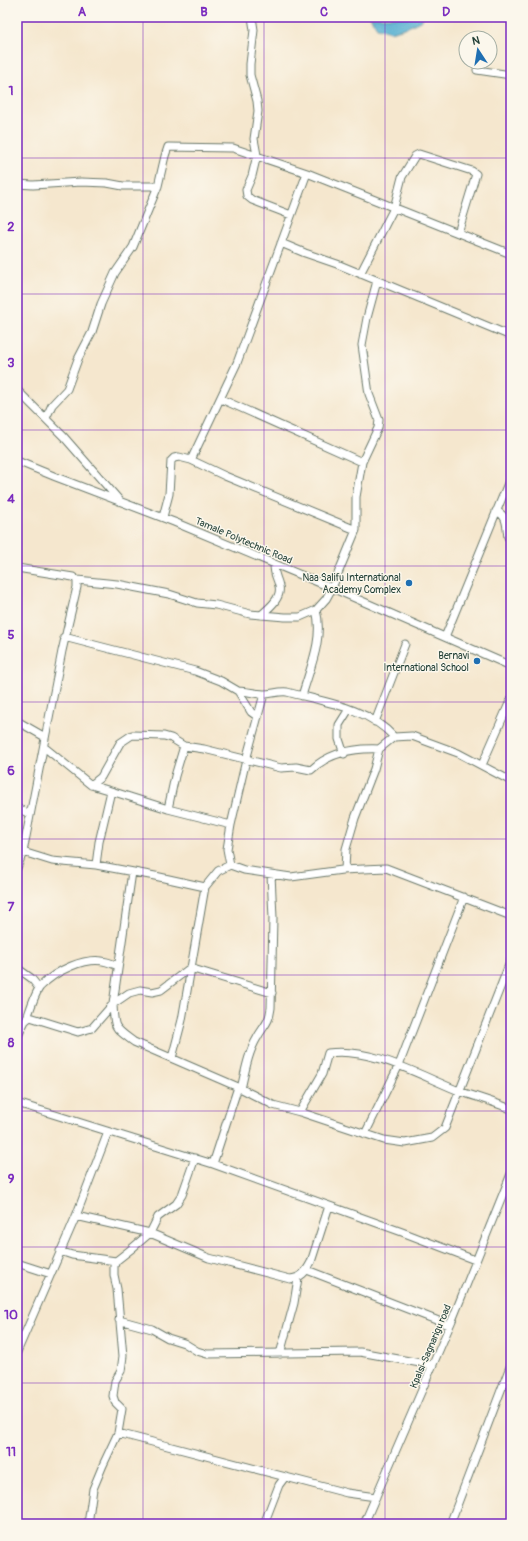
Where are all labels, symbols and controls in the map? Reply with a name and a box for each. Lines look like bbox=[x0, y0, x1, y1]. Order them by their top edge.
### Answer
text: A bbox=[78, 4, 87, 20]
text: B bbox=[200, 4, 208, 20]
text: C bbox=[320, 4, 328, 20]
text: D bbox=[442, 4, 450, 20]
north arrow bbox=[458, 30, 498, 70]
text: N bbox=[471, 33, 482, 48]
text: 1 bbox=[8, 83, 14, 99]
text: 2 bbox=[7, 219, 15, 235]
text: 3 bbox=[7, 355, 15, 371]
text: 4 bbox=[7, 491, 15, 507]
street label: Tamale Polytechnic Road bbox=[193, 515, 294, 567]
place label: Naa Salifu International Academy Complex bbox=[303, 572, 401, 596]
marker: Naa Salifu International Academy Complex bbox=[404, 578, 414, 588]
text: 5 bbox=[7, 627, 15, 643]
place label: Bernavi International School bbox=[383, 650, 469, 674]
marker: Bernavi International School bbox=[472, 656, 482, 666]
text: 6 bbox=[7, 763, 15, 779]
text: 7 bbox=[8, 899, 15, 915]
text: 8 bbox=[8, 1035, 15, 1051]
text: 9 bbox=[8, 1171, 15, 1187]
street label: Kpalsi-Sagnarigu road bbox=[408, 1303, 454, 1390]
text: 10 bbox=[4, 1307, 18, 1323]
text: 11 bbox=[6, 1444, 16, 1460]

